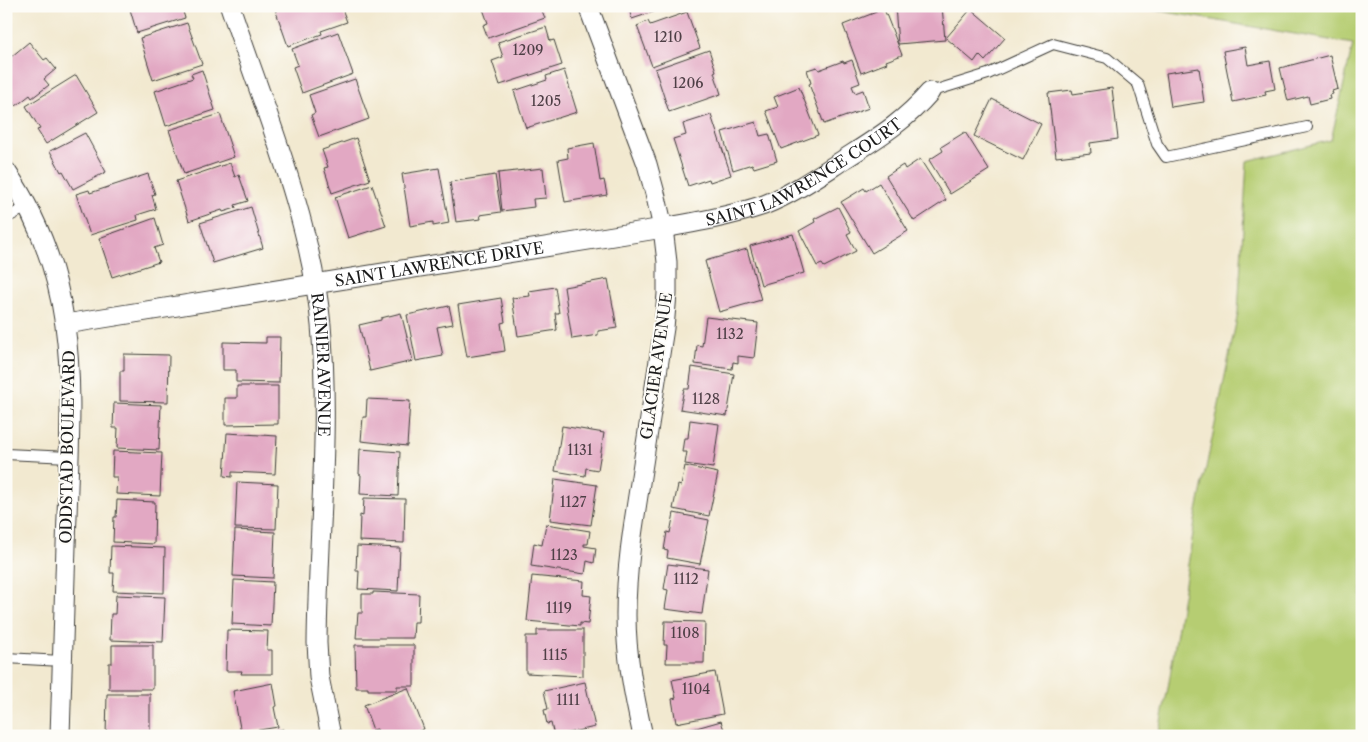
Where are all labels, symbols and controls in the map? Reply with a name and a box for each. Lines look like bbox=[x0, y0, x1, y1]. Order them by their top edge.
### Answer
house number: 1210 bbox=[654, 28, 682, 46]
house number: 1209 bbox=[512, 41, 544, 59]
house number: 1206 bbox=[672, 74, 704, 92]
house number: 1205 bbox=[531, 92, 561, 110]
street label: SAINT LAWRENCE COURT bbox=[704, 114, 906, 230]
street label: SAINT LAWRENCE DRIVE bbox=[333, 237, 545, 291]
street label: RAINIER AVENUE bbox=[307, 291, 334, 437]
street label: GLACIER AVENUE bbox=[636, 291, 676, 441]
house number: 1132 bbox=[716, 325, 744, 343]
street label: ODDSTAD BOULEVARD bbox=[55, 350, 79, 544]
house number: 1128 bbox=[692, 390, 720, 408]
house number: 1131 bbox=[567, 441, 593, 459]
house number: 1127 bbox=[560, 493, 586, 511]
house number: 1123 bbox=[550, 546, 578, 564]
house number: 1112 bbox=[673, 570, 699, 588]
house number: 1119 bbox=[546, 599, 572, 617]
house number: 1108 bbox=[671, 624, 699, 642]
house number: 1115 bbox=[542, 646, 568, 664]
house number: 1104 bbox=[682, 680, 710, 698]
house number: 1111 bbox=[556, 691, 580, 709]

